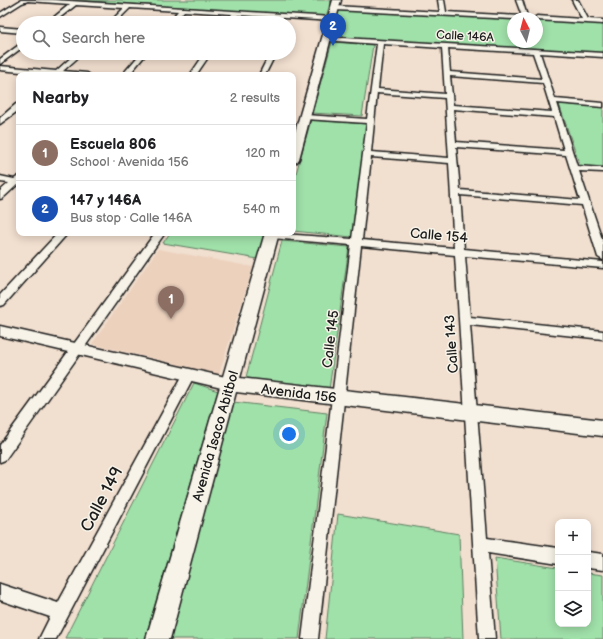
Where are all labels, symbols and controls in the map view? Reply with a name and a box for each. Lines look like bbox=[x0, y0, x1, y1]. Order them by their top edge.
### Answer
north arrow bbox=[507, 12, 543, 48]
pin: 2 bbox=[320, 13, 346, 46]
search box bbox=[16, 16, 296, 60]
icon: search bbox=[30, 27, 52, 49]
street label: Calle 146A bbox=[436, 28, 495, 46]
text: Search here bbox=[62, 29, 145, 48]
text: Nearby bbox=[32, 88, 89, 108]
text: 2 results bbox=[230, 90, 280, 106]
text: Escuela 806 bbox=[70, 135, 156, 154]
text: 1 bbox=[42, 145, 48, 161]
text: 120 m bbox=[245, 145, 280, 161]
text: School · Avenida 156 bbox=[70, 154, 189, 170]
text: 147 y 146A bbox=[70, 191, 141, 210]
text: 2 bbox=[41, 201, 49, 217]
text: 540 m bbox=[243, 201, 280, 217]
text: Bus stop · Calle 146A bbox=[70, 210, 192, 226]
street label: Calle 154 bbox=[409, 224, 469, 247]
pin: 1 bbox=[158, 286, 184, 319]
street label: Calle 145 bbox=[319, 309, 342, 369]
street label: Calle 143 bbox=[441, 314, 462, 374]
street label: Avenida Isaco Abitbol bbox=[189, 369, 242, 504]
street label: Avenida 156 bbox=[260, 380, 338, 407]
your location bbox=[279, 424, 299, 444]
street label: Calle 149 bbox=[76, 464, 127, 535]
map controls bbox=[555, 519, 591, 627]
button: + bbox=[555, 519, 591, 555]
button: − bbox=[555, 555, 591, 591]
button: layers bbox=[555, 591, 591, 627]

